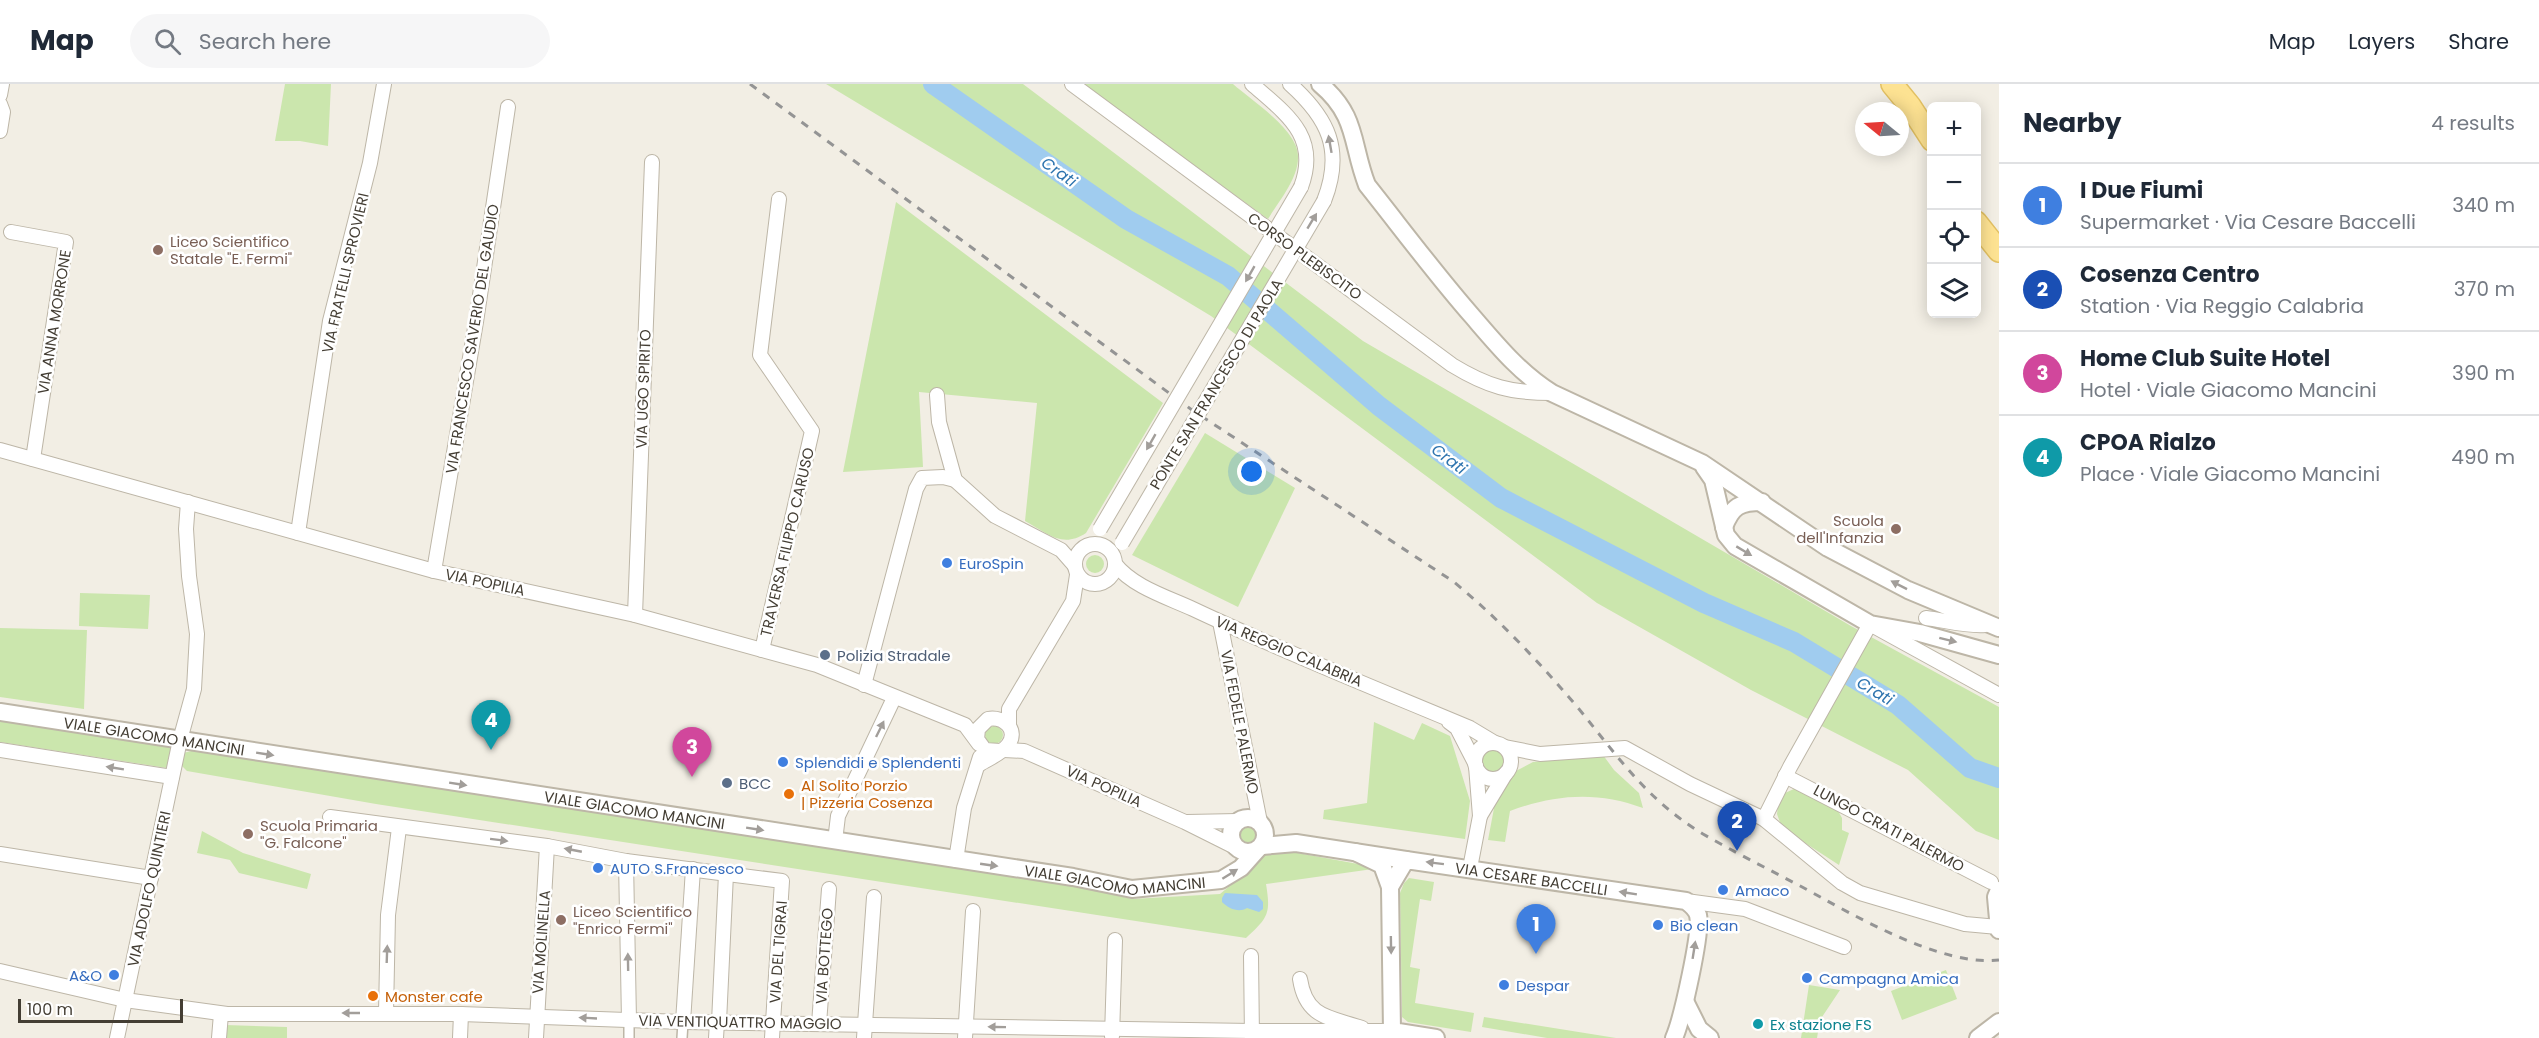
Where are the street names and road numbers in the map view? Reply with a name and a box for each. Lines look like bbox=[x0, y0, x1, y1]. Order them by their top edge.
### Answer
street label: VIA FRATELLI SPROVIERI bbox=[316, 191, 374, 355]
street label: VIA FRANCESCO SAVERIO DEL GAUDIO bbox=[440, 202, 504, 475]
street label: CORSO PLEBISCITO bbox=[1243, 207, 1367, 305]
street label: VIA ANNA MORRONE bbox=[32, 248, 76, 396]
street label: PONTE SAN FRANCESCO DI PAOLA bbox=[1145, 275, 1287, 493]
street label: VIA UGO SPIRITO bbox=[630, 329, 656, 449]
street label: TRAVERSA FILIPPO CARUSO bbox=[755, 445, 819, 639]
street label: VIA POPILIA bbox=[443, 563, 527, 601]
street label: VIA REGGIO CALABRIA bbox=[1212, 610, 1366, 692]
street label: VIA FEDELE PALERMO bbox=[1216, 648, 1264, 796]
street label: VIALE GIACOMO MANCINI bbox=[62, 711, 246, 760]
street label: VIA POPILIA bbox=[1063, 760, 1145, 812]
street label: LUNGO CRATI PALERMO bbox=[1810, 779, 1968, 877]
street label: VIALE GIACOMO MANCINI bbox=[543, 785, 727, 834]
street label: VIA ADOLFO QUINTIERI bbox=[122, 809, 176, 969]
street label: VIA CESARE BACCELLI bbox=[1454, 857, 1609, 900]
street label: VIALE GIACOMO MANCINI bbox=[1023, 859, 1206, 900]
street label: VIA MOLINELLA bbox=[527, 889, 555, 995]
street label: VIA DEL TIGRAI bbox=[764, 900, 792, 1004]
street label: VIA BOTTEGO bbox=[810, 907, 838, 1005]
street label: VIA VENTIQUATTRO MAGGIO bbox=[638, 1010, 842, 1034]

